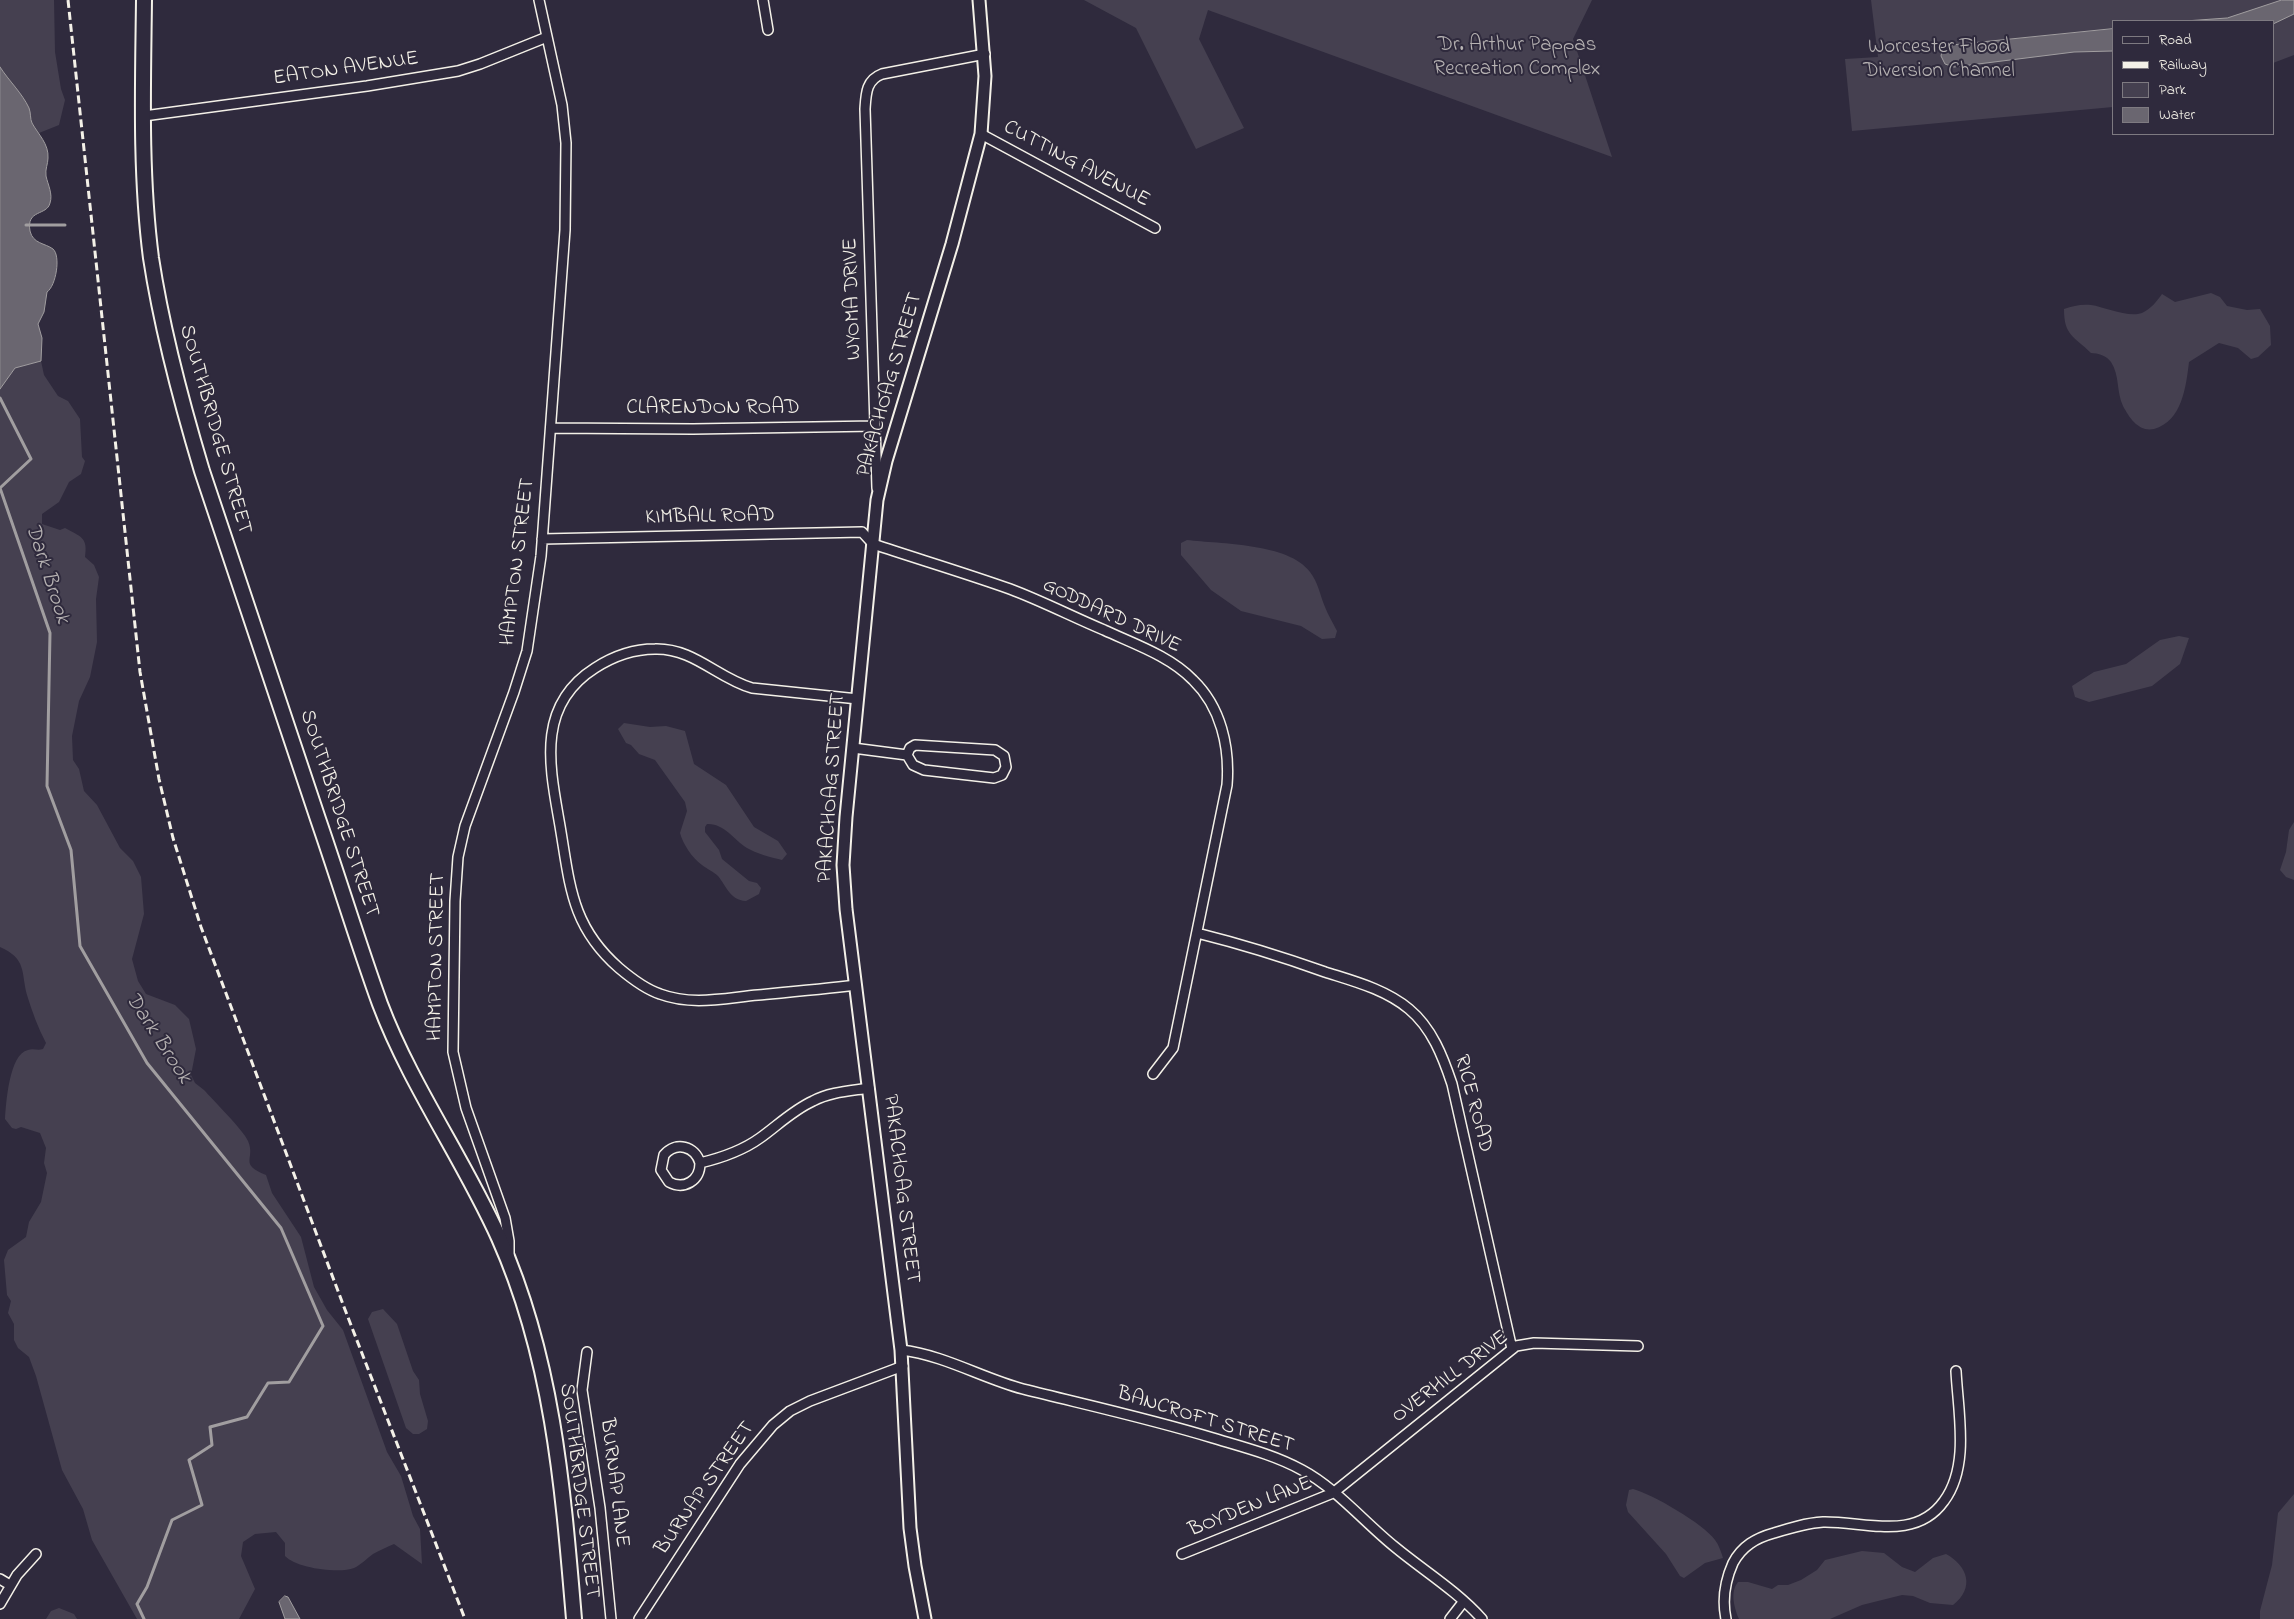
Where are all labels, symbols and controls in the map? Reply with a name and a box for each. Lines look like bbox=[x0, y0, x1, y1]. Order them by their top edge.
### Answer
legend bbox=[2112, 20, 2274, 135]
text: Road bbox=[2159, 29, 2192, 51]
park label: Dr. Arthur Pappas Recreation Complex bbox=[1434, 34, 1600, 84]
park label: Worcester Flood Diversion Channel bbox=[1863, 36, 2015, 86]
street label: EATON AVENUE bbox=[272, 47, 420, 93]
text: Railway bbox=[2159, 54, 2207, 76]
text: Park bbox=[2159, 79, 2186, 101]
text: Water bbox=[2159, 104, 2195, 126]
street label: CUTTING AVENUE bbox=[999, 116, 1153, 214]
street label: WYOMA DRIVE bbox=[839, 237, 869, 361]
street label: PAKACHOAG STREET bbox=[853, 290, 929, 480]
street label: SOUTHBRIDGE STREET bbox=[172, 322, 256, 538]
street label: CLARENDON ROAD bbox=[626, 397, 800, 423]
street label: HAMPTON STREET bbox=[496, 477, 542, 647]
street label: KIMBALL ROAD bbox=[645, 504, 775, 532]
water label: Dark Brook bbox=[17, 521, 75, 627]
street label: GODDARD DRIVE bbox=[1038, 574, 1184, 660]
street label: PAKACHOAG STREET bbox=[814, 692, 852, 884]
street label: SOUTHBRIDGE STREET bbox=[293, 707, 383, 921]
street label: HAMPTON STREET bbox=[424, 872, 452, 1042]
water label: Dark Brook bbox=[118, 988, 196, 1090]
street label: RICE ROAD bbox=[1447, 1052, 1497, 1156]
street label: PAKACHOAG STREET bbox=[876, 1093, 924, 1285]
street label: OVERHILL DRIVE bbox=[1388, 1326, 1514, 1430]
street label: SOUTHBRIDGE STREET bbox=[552, 1382, 604, 1600]
street label: BANCROFT STREET bbox=[1114, 1382, 1296, 1460]
street label: BURNAP LANE bbox=[593, 1417, 633, 1549]
street label: BURNAP STREET bbox=[651, 1418, 761, 1560]
street label: BOYDEN LANE bbox=[1185, 1472, 1317, 1544]

